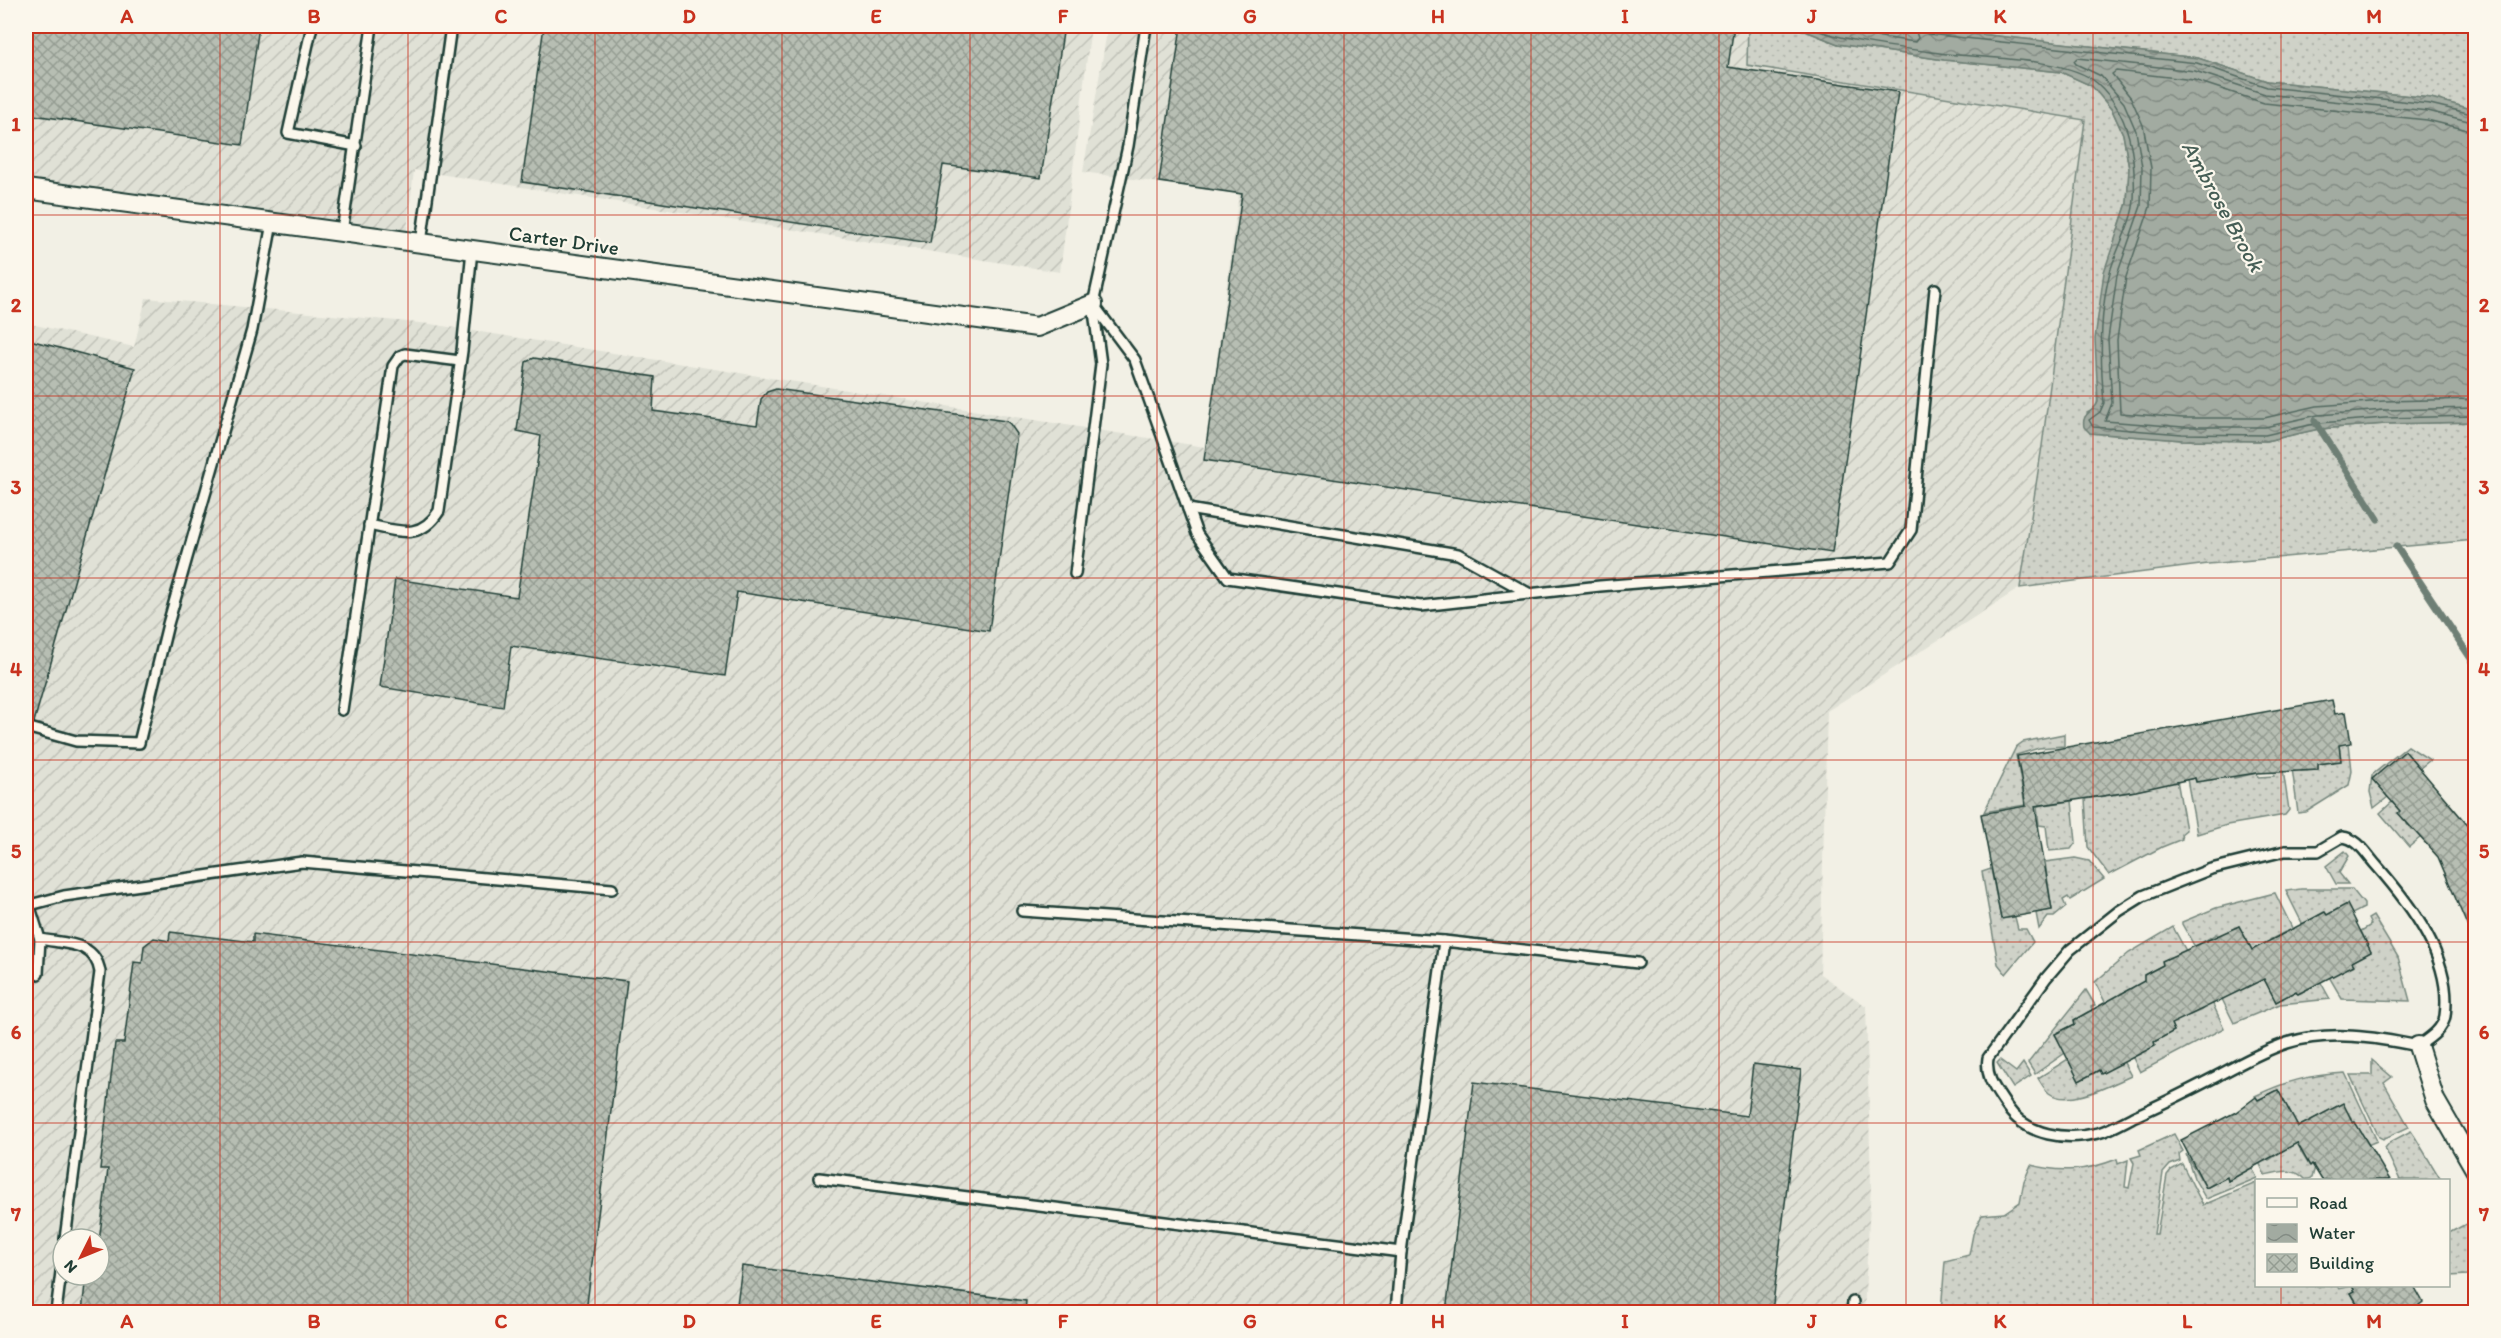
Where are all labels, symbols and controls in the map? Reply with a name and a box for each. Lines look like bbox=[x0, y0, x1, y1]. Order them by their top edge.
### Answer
text: A bbox=[120, 4, 134, 28]
text: B bbox=[308, 4, 321, 28]
text: C bbox=[495, 4, 508, 28]
text: D bbox=[682, 4, 696, 28]
text: E bbox=[870, 4, 882, 28]
text: F bbox=[1058, 4, 1069, 28]
text: G bbox=[1243, 4, 1257, 28]
text: H bbox=[1431, 4, 1445, 28]
text: I bbox=[1621, 4, 1629, 28]
text: J bbox=[1806, 4, 1817, 28]
text: K bbox=[1994, 4, 2008, 28]
text: L bbox=[2182, 4, 2193, 28]
text: M bbox=[2366, 4, 2382, 28]
text: 1 bbox=[11, 112, 21, 136]
text: 1 bbox=[2479, 112, 2489, 136]
water label: Ambrose Brook bbox=[2176, 136, 2271, 278]
street label: Carter Drive bbox=[507, 220, 621, 260]
text: 2 bbox=[11, 293, 22, 317]
text: 2 bbox=[2479, 293, 2490, 317]
text: 3 bbox=[11, 475, 22, 499]
text: 3 bbox=[2479, 475, 2490, 499]
text: 4 bbox=[10, 657, 22, 681]
text: 4 bbox=[2478, 657, 2490, 681]
text: 5 bbox=[11, 839, 22, 863]
text: 5 bbox=[2479, 839, 2490, 863]
text: 6 bbox=[11, 1020, 22, 1044]
text: 6 bbox=[2479, 1020, 2490, 1044]
legend bbox=[2255, 1179, 2450, 1287]
text: Road bbox=[2309, 1192, 2348, 1214]
text: 7 bbox=[10, 1202, 21, 1226]
text: 7 bbox=[2478, 1202, 2489, 1226]
text: Water bbox=[2309, 1222, 2355, 1244]
north arrow bbox=[51, 1227, 111, 1287]
text: Building bbox=[2309, 1252, 2375, 1274]
text: N bbox=[60, 1256, 81, 1277]
text: A bbox=[120, 1309, 134, 1333]
text: B bbox=[308, 1309, 321, 1333]
text: C bbox=[495, 1309, 508, 1333]
text: D bbox=[682, 1309, 696, 1333]
text: E bbox=[870, 1309, 882, 1333]
text: F bbox=[1058, 1309, 1069, 1333]
text: G bbox=[1243, 1309, 1257, 1333]
text: H bbox=[1431, 1309, 1445, 1333]
text: I bbox=[1621, 1309, 1629, 1333]
text: J bbox=[1806, 1309, 1817, 1333]
text: K bbox=[1994, 1309, 2008, 1333]
text: L bbox=[2182, 1309, 2193, 1333]
text: M bbox=[2366, 1309, 2382, 1333]

